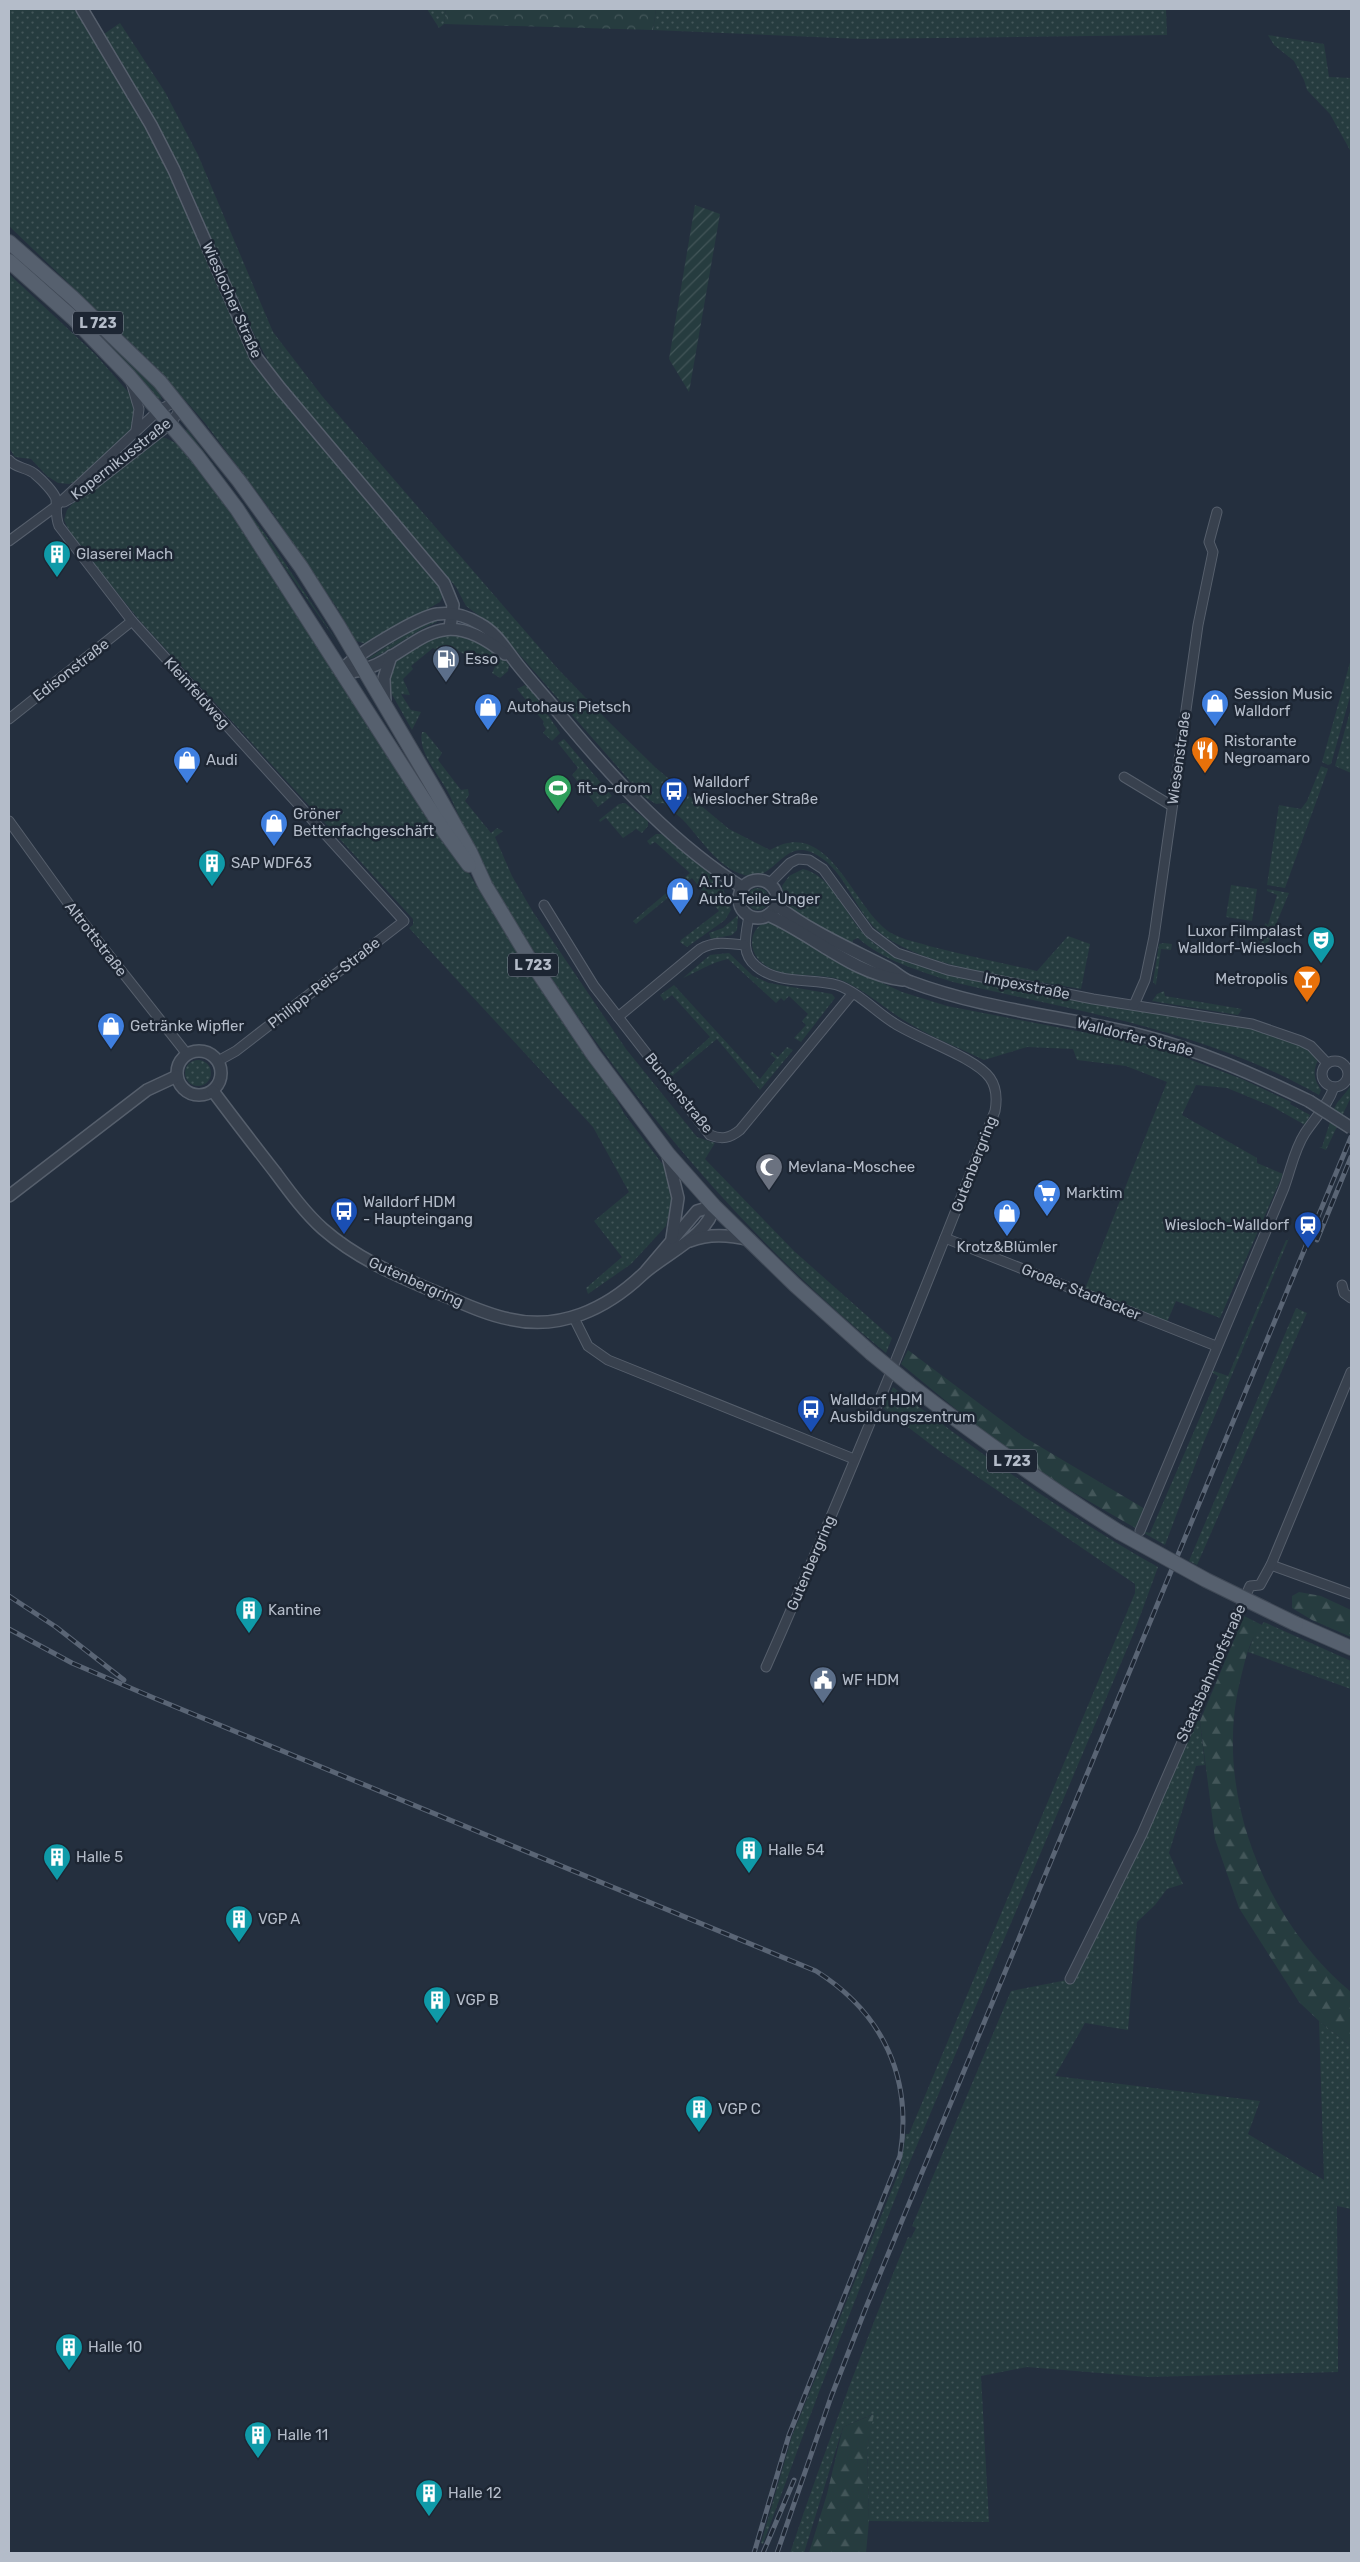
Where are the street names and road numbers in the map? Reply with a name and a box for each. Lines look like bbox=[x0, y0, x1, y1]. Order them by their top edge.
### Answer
street label: Wieslocher Straße bbox=[198, 239, 266, 361]
road number: L 723 bbox=[73, 312, 123, 334]
street label: Kopernikusstraße bbox=[67, 414, 175, 504]
street label: Edisonstraße bbox=[29, 635, 113, 705]
street label: Kleinfeldweg bbox=[160, 654, 234, 732]
street label: Wiesenstraße bbox=[1164, 710, 1194, 806]
street label: Altrottstraße bbox=[61, 898, 131, 980]
street label: Philipp-Reis-Straße bbox=[264, 934, 384, 1032]
road number: L 723 bbox=[508, 954, 558, 976]
street label: Impexstraße bbox=[982, 969, 1072, 1003]
street label: Walldorfer Straße bbox=[1075, 1014, 1195, 1060]
street label: Bunsenstraße bbox=[641, 1049, 717, 1137]
street label: Gutenbergring bbox=[947, 1113, 1001, 1215]
street label: Gutenbergring bbox=[366, 1253, 466, 1311]
street label: Großer Stadtacker bbox=[1019, 1260, 1143, 1324]
road number: L 723 bbox=[987, 1450, 1037, 1472]
street label: Gutenbergring bbox=[783, 1513, 839, 1613]
street label: Staatsbahnhofstraße bbox=[1173, 1601, 1249, 1745]

